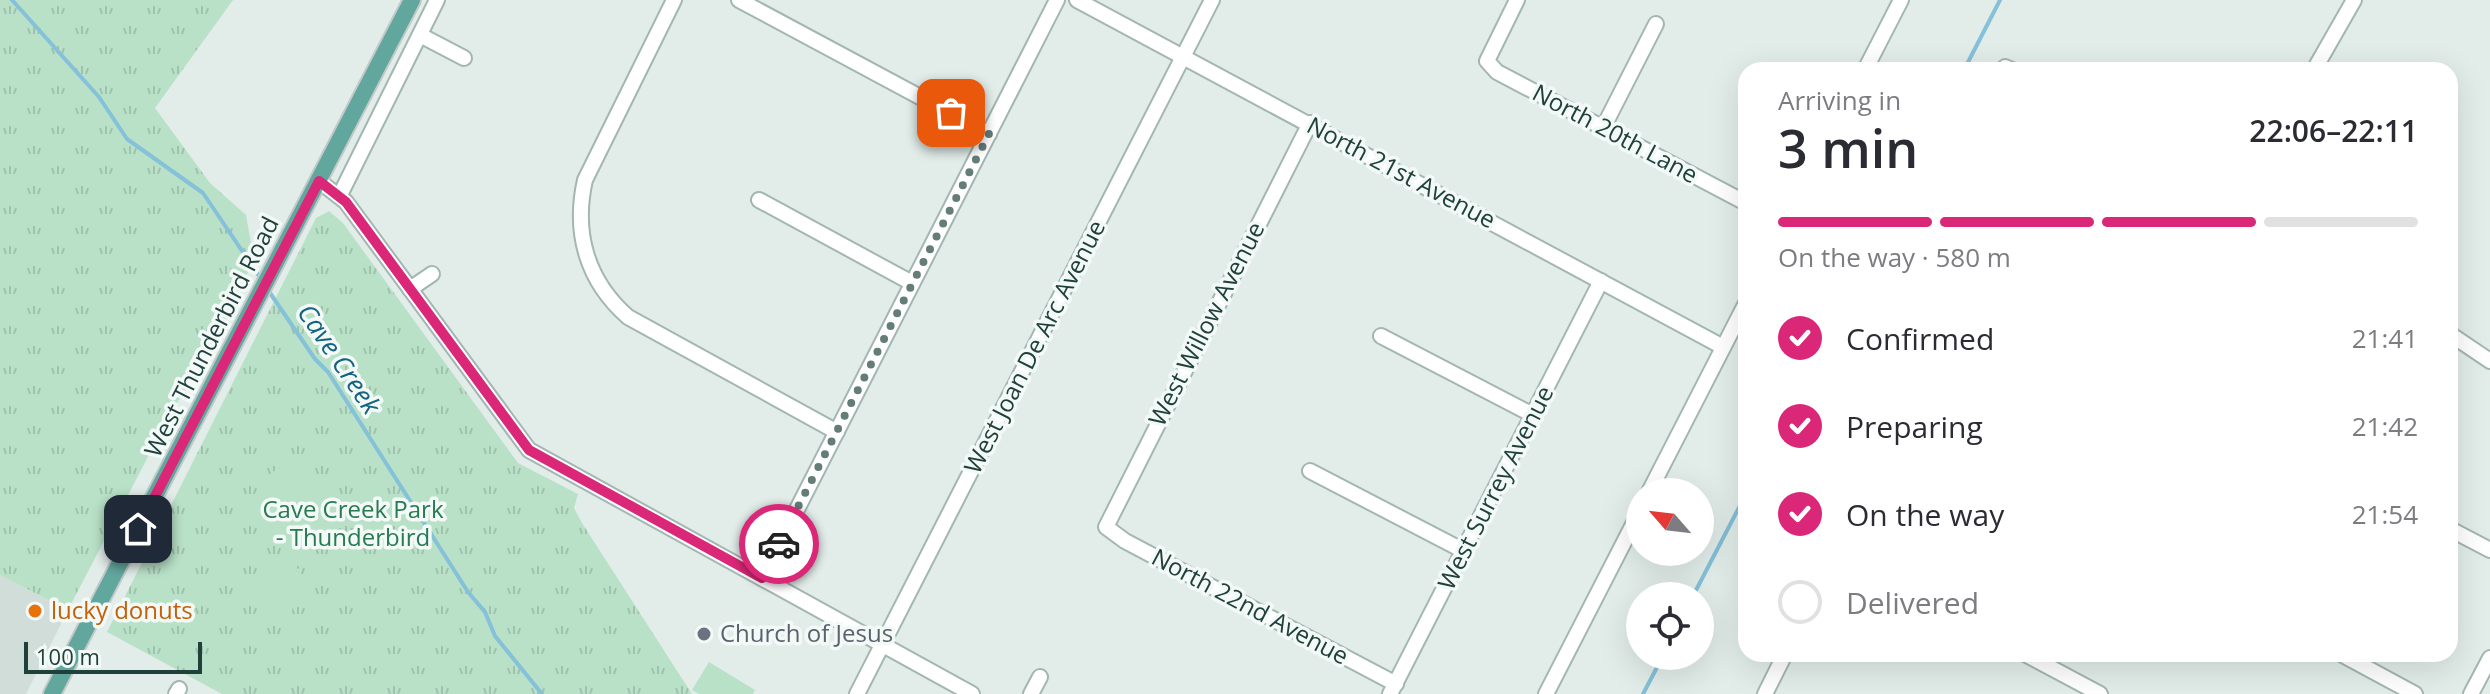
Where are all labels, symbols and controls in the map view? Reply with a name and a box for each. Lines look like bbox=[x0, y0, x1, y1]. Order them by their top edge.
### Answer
street label: North 20th Lane bbox=[1527, 75, 1704, 190]
pin bbox=[917, 79, 985, 147]
text: Arriving in bbox=[1778, 82, 1901, 118]
icon: bag bbox=[929, 91, 973, 135]
street label: North 21st Avenue bbox=[1302, 108, 1502, 235]
text: 22:06–22:11 bbox=[2249, 110, 2418, 151]
text: 3 min bbox=[1778, 112, 1918, 183]
street label: West Thunderbird Road bbox=[136, 210, 286, 462]
street label: West Joan De Arc Avenue bbox=[955, 214, 1112, 479]
street label: West Willow Avenue bbox=[1140, 216, 1271, 431]
text: On the way · 580 m bbox=[1778, 239, 2011, 275]
water label: Cave Creek bbox=[290, 296, 391, 422]
icon: check bbox=[1778, 316, 1822, 360]
text: Confirmed bbox=[1846, 318, 1994, 359]
text: 21:41 bbox=[2352, 320, 2418, 356]
street label: West Surrey Avenue bbox=[1429, 380, 1560, 595]
icon: check bbox=[1778, 404, 1822, 448]
text: Preparing bbox=[1846, 406, 1983, 447]
text: 21:42 bbox=[2352, 408, 2418, 444]
north arrow bbox=[1626, 478, 1714, 566]
map controls bbox=[1626, 478, 1714, 670]
park label: Cave Creek Park - Thunderbird bbox=[262, 492, 444, 553]
icon: check bbox=[1778, 492, 1822, 536]
text: On the way bbox=[1846, 494, 2004, 535]
pin bbox=[104, 495, 172, 563]
text: 21:54 bbox=[2352, 496, 2418, 532]
courier bbox=[739, 504, 819, 584]
icon: home bbox=[116, 507, 160, 551]
icon: car bbox=[757, 522, 801, 566]
street label: North 22nd Avenue bbox=[1147, 540, 1355, 672]
button: locate bbox=[1626, 582, 1714, 670]
text: Delivered bbox=[1846, 582, 1979, 623]
place label: lucky donuts bbox=[51, 593, 193, 626]
marker: lucky donuts bbox=[26, 602, 44, 620]
place label: Church of Jesus bbox=[720, 616, 893, 649]
marker: Church of Jesus bbox=[695, 625, 713, 643]
scale bar bbox=[24, 638, 202, 674]
text: 100 m bbox=[36, 641, 100, 671]

